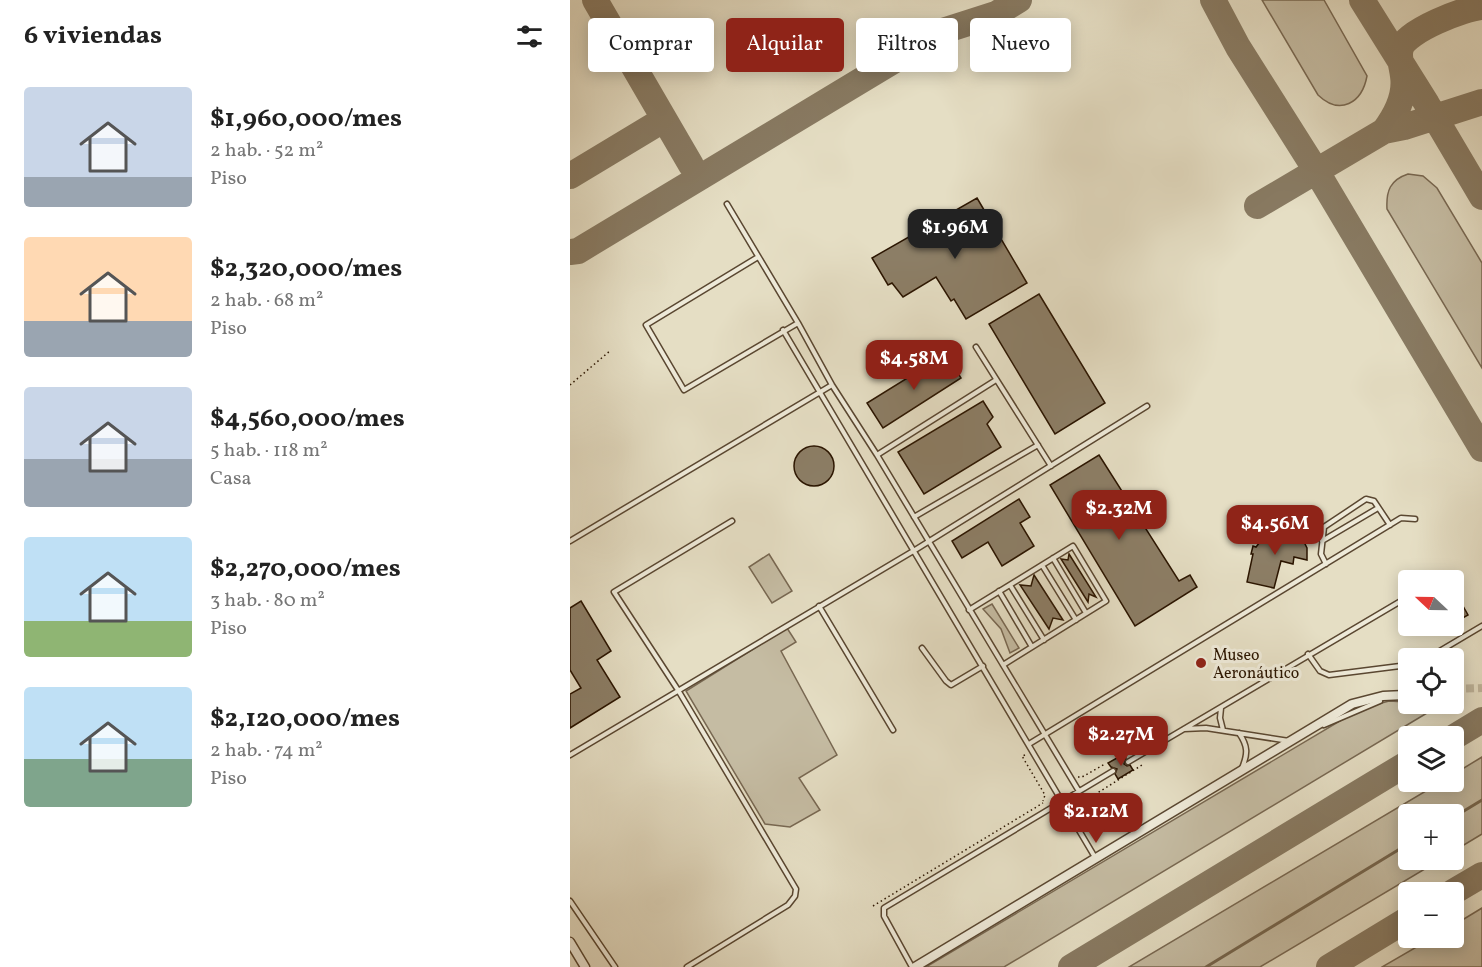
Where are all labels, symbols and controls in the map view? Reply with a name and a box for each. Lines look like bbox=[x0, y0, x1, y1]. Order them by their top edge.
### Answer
text: 6 viviendas bbox=[24, 18, 162, 54]
chip: Comprar bbox=[588, 18, 714, 72]
chip: Alquilar bbox=[726, 18, 844, 72]
chip: Filtros bbox=[856, 18, 958, 72]
chip: Nuevo bbox=[970, 18, 1071, 72]
icon: filters bbox=[513, 20, 546, 53]
text: $1,960,000/mes bbox=[210, 101, 402, 137]
icon: home bbox=[72, 111, 144, 183]
text: 2 hab. · 52 m² bbox=[210, 137, 323, 165]
text: Piso bbox=[210, 165, 247, 193]
pin: $1.96M bbox=[906, 209, 1004, 260]
text: $1.96M bbox=[922, 214, 988, 242]
text: $2,320,000/mes bbox=[210, 251, 402, 287]
icon: home bbox=[72, 261, 144, 333]
text: 2 hab. · 68 m² bbox=[210, 287, 323, 315]
text: Piso bbox=[210, 315, 247, 343]
pin: $4.58M bbox=[865, 340, 963, 391]
text: $4.58M bbox=[880, 345, 948, 373]
text: $4,560,000/mes bbox=[210, 401, 405, 437]
icon: home bbox=[72, 411, 144, 483]
text: 5 hab. · 118 m² bbox=[210, 437, 328, 465]
text: Casa bbox=[210, 465, 252, 493]
pin: $2.32M bbox=[1070, 490, 1168, 541]
text: $2.32M bbox=[1086, 495, 1152, 523]
pin: $4.56M bbox=[1226, 505, 1324, 556]
text: $4.56M bbox=[1241, 510, 1309, 538]
text: $2,270,000/mes bbox=[210, 551, 401, 587]
icon: home bbox=[72, 561, 144, 633]
north arrow bbox=[1398, 570, 1464, 636]
map controls bbox=[1398, 570, 1464, 948]
text: 3 hab. · 80 m² bbox=[210, 587, 325, 615]
text: Piso bbox=[210, 615, 247, 643]
place label: Museo Aeronáutico bbox=[1213, 645, 1299, 685]
button: locate bbox=[1398, 648, 1464, 714]
marker: Museo Aeronáutico bbox=[1194, 656, 1208, 670]
text: $2,120,000/mes bbox=[210, 701, 400, 737]
icon: home bbox=[72, 711, 144, 783]
pin: $2.27M bbox=[1072, 716, 1170, 767]
text: $2.27M bbox=[1088, 721, 1154, 749]
button: layers bbox=[1398, 726, 1464, 792]
text: 2 hab. · 74 m² bbox=[210, 737, 323, 765]
text: Piso bbox=[210, 765, 247, 793]
pin: $2.12M bbox=[1047, 793, 1145, 844]
text: $2.12M bbox=[1064, 798, 1129, 826]
button: + bbox=[1398, 804, 1464, 870]
button: − bbox=[1398, 882, 1464, 948]

